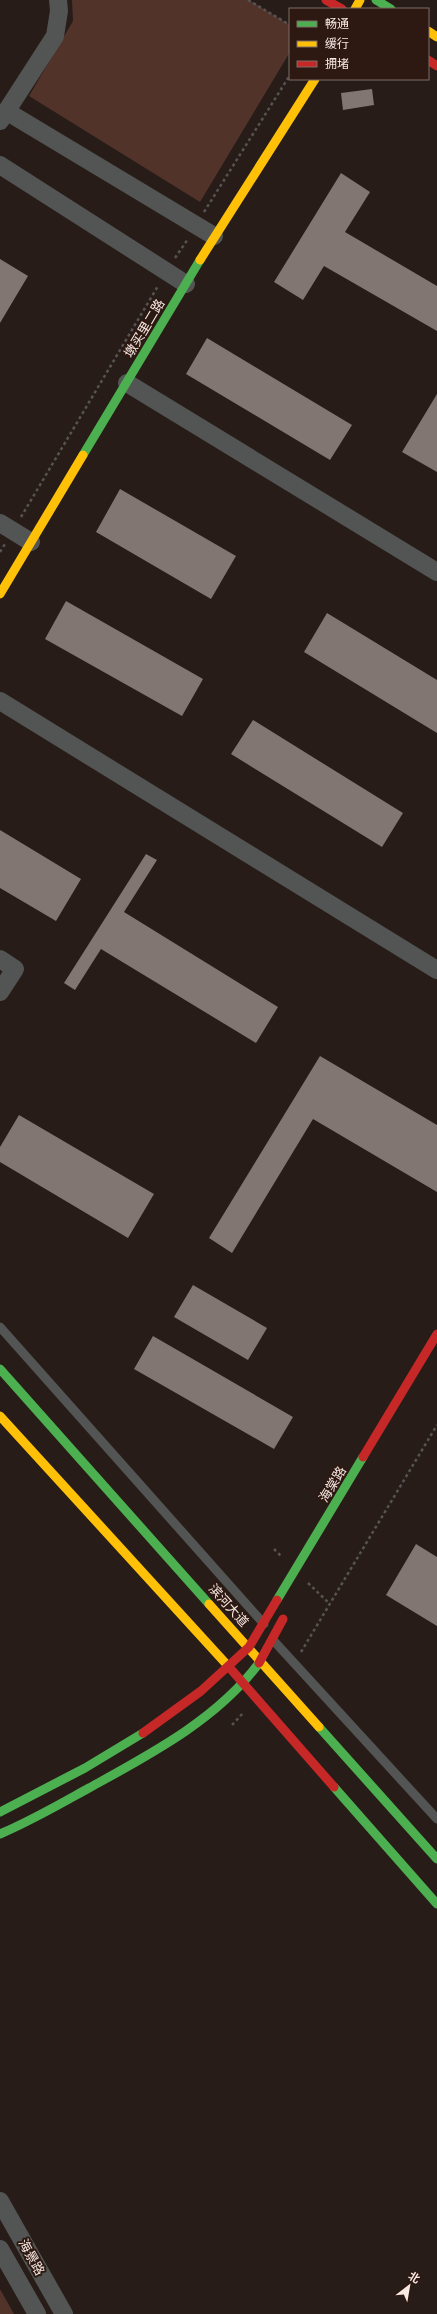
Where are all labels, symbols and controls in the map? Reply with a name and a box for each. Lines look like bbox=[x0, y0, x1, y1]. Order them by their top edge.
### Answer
legend bbox=[289, 8, 429, 80]
text: 畅通 bbox=[325, 17, 349, 31]
text: 缓行 bbox=[325, 37, 349, 51]
text: 拥堵 bbox=[325, 57, 349, 71]
street label: 墩买里二路 bbox=[121, 297, 168, 360]
street label: 海棠路 bbox=[316, 1464, 349, 1505]
street label: 滨河大道 bbox=[206, 1581, 252, 1630]
street label: 海景路 bbox=[16, 2237, 48, 2278]
north arrow bbox=[389, 2266, 429, 2306]
text: 北 bbox=[406, 2269, 422, 2286]

